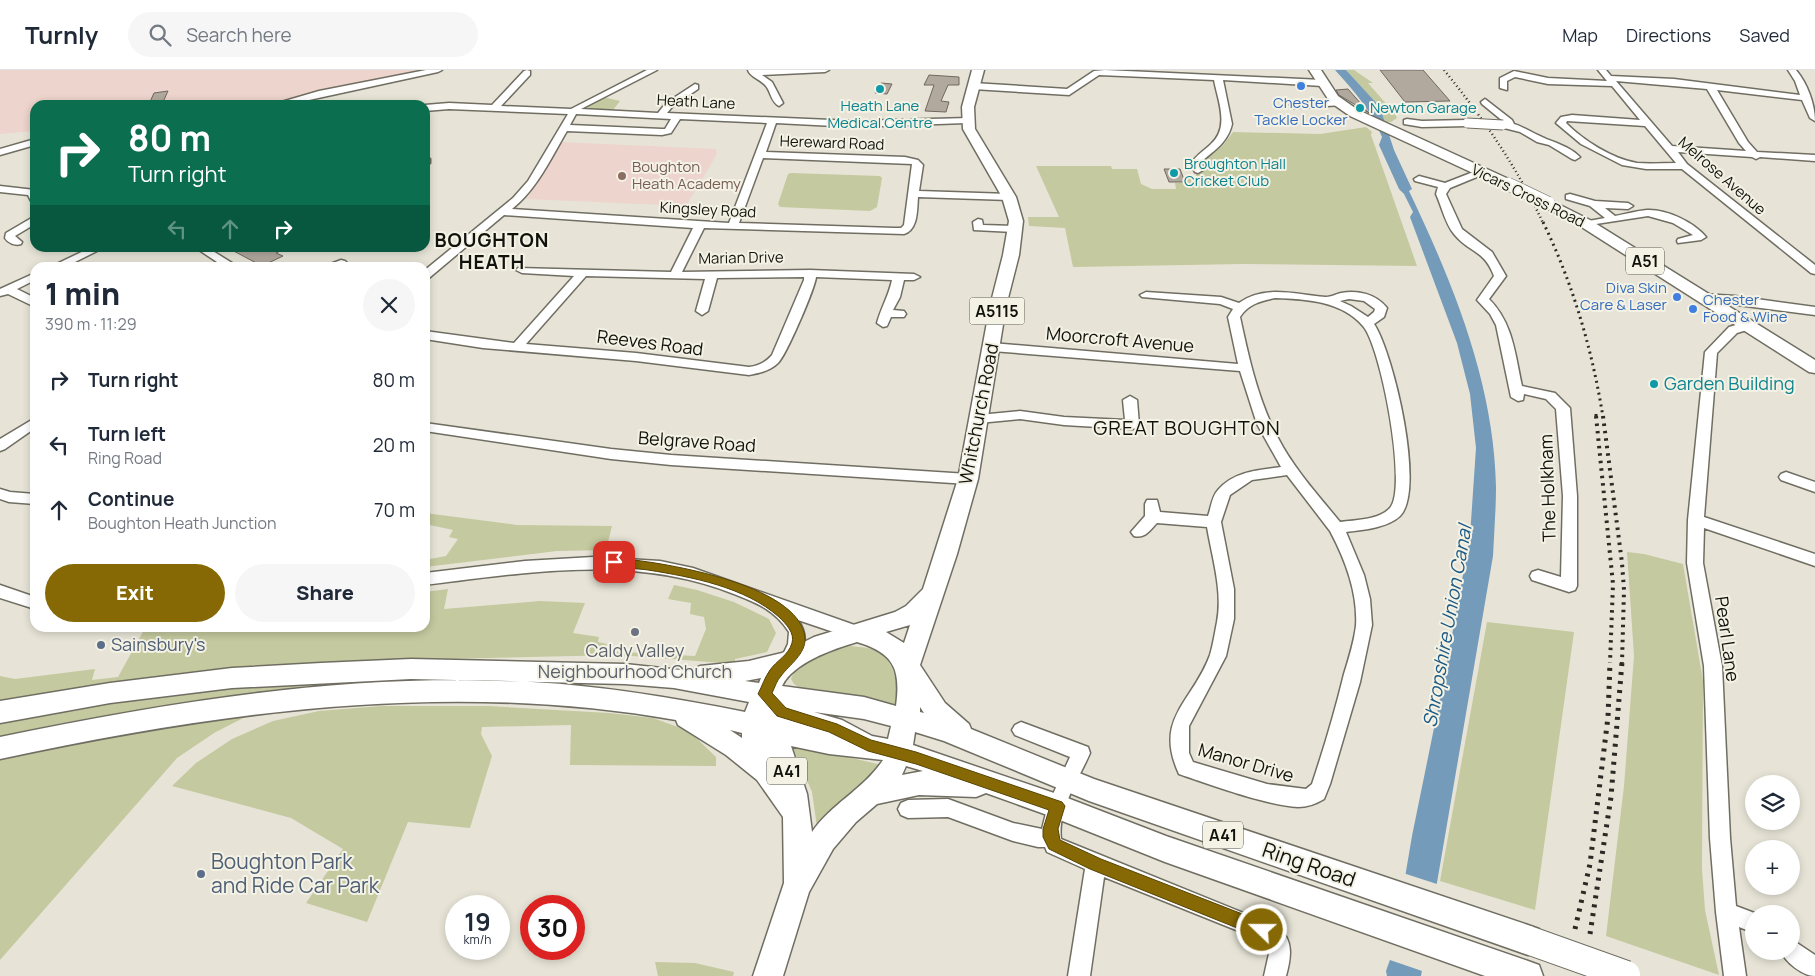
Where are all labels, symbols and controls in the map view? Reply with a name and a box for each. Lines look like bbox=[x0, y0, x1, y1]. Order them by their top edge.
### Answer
search box bbox=[128, 12, 478, 57]
text: Turnly bbox=[25, 18, 98, 51]
icon: search bbox=[146, 21, 174, 49]
text: Search here bbox=[186, 22, 292, 48]
text: Map bbox=[1562, 23, 1598, 47]
text: Directions bbox=[1626, 23, 1711, 47]
text: Saved bbox=[1739, 23, 1790, 47]
marker: Chester Tackle Locker bbox=[1295, 80, 1307, 92]
marker: Heath Lane Medical Centre bbox=[874, 83, 886, 95]
street label: Heath Lane bbox=[656, 89, 736, 114]
place label: Chester Tackle Locker bbox=[1254, 92, 1348, 130]
place label: Heath Lane Medical Centre bbox=[827, 95, 933, 133]
place label: Newton Garage bbox=[1370, 97, 1477, 118]
marker: Newton Garage bbox=[1354, 102, 1366, 114]
text: 80 m bbox=[128, 114, 211, 162]
icon: right bbox=[45, 120, 110, 185]
street label: Hereward Road bbox=[779, 130, 885, 155]
street label: Melrose Avenue bbox=[1674, 132, 1771, 220]
place label: Broughton Hall Cricket Club bbox=[1184, 153, 1286, 191]
place label: Boughton Heath Academy bbox=[632, 156, 741, 194]
text: Turn right bbox=[128, 159, 226, 189]
street label: Vicars Cross Road bbox=[1468, 159, 1589, 232]
marker: Broughton Hall Cricket Club bbox=[1168, 167, 1180, 179]
marker: Boughton Heath Academy bbox=[616, 170, 628, 182]
street label: Kingsley Road bbox=[659, 196, 757, 223]
icon: left bbox=[163, 215, 191, 243]
icon: ahead bbox=[216, 215, 244, 243]
icon: right bbox=[269, 215, 297, 243]
district label: BOUGHTON HEATH bbox=[435, 227, 549, 275]
street label: Marian Drive bbox=[698, 246, 784, 269]
road number: A51 bbox=[1626, 248, 1664, 275]
text: 1 min bbox=[45, 273, 120, 314]
place label: Diva Skin Care & Laser bbox=[1580, 277, 1668, 315]
button: close bbox=[363, 279, 415, 331]
place label: Chester Food & Wine bbox=[1703, 289, 1788, 327]
marker: Diva Skin Care & Laser bbox=[1671, 291, 1683, 303]
road number: A5115 bbox=[970, 298, 1024, 325]
marker: Chester Food & Wine bbox=[1687, 303, 1699, 315]
text: 390 m · 11:29 bbox=[45, 313, 137, 335]
street label: Moorcroft Avenue bbox=[1045, 321, 1195, 357]
street label: Reeves Road bbox=[596, 324, 705, 360]
street label: Whitchurch Road bbox=[953, 341, 1003, 486]
icon: right bbox=[45, 366, 73, 394]
text: Turn right bbox=[88, 367, 178, 393]
text: 80 m bbox=[372, 367, 415, 393]
place label: Garden Building bbox=[1664, 371, 1795, 395]
marker: Garden Building bbox=[1648, 378, 1660, 390]
district label: GREAT BOUGHTON bbox=[1093, 414, 1281, 441]
text: Turn left bbox=[88, 421, 166, 447]
street label: Belgrave Road bbox=[638, 425, 757, 457]
icon: left bbox=[45, 431, 73, 459]
text: 20 m bbox=[373, 432, 415, 458]
street label: The Holkham bbox=[1533, 434, 1561, 542]
text: Ring Road bbox=[88, 447, 162, 469]
text: Continue bbox=[88, 486, 174, 512]
icon: ahead bbox=[45, 496, 73, 524]
text: 70 m bbox=[374, 497, 415, 523]
text: Boughton Heath Junction bbox=[88, 512, 277, 534]
water label: Shropshire Union Canal bbox=[1416, 520, 1478, 729]
pin bbox=[593, 541, 635, 583]
icon: arrive bbox=[600, 548, 628, 576]
button: Exit bbox=[45, 564, 225, 622]
button: Share bbox=[235, 564, 415, 622]
street label: Pearl Lane bbox=[1710, 595, 1746, 683]
marker: Caldy Valley Neighbourhood Church bbox=[629, 626, 641, 638]
place label: Sainsbury's bbox=[111, 632, 206, 656]
place label: Caldy Valley Neighbourhood Church bbox=[538, 638, 732, 683]
marker: Sainsbury's bbox=[95, 639, 107, 651]
street label: Manor Drive bbox=[1196, 737, 1297, 787]
road number: A41 bbox=[767, 758, 807, 784]
map controls bbox=[1745, 775, 1800, 960]
button: layers bbox=[1745, 775, 1800, 830]
road number: A41 bbox=[1203, 822, 1243, 848]
street label: Ring Road bbox=[1259, 835, 1360, 893]
button: + bbox=[1745, 840, 1800, 895]
place label: Boughton Park and Ride Car Park bbox=[211, 847, 380, 899]
marker: Boughton Park and Ride Car Park bbox=[195, 868, 207, 880]
speed limit sign: 30 bbox=[520, 895, 585, 960]
position arrow bbox=[1235, 903, 1287, 955]
text: 19 bbox=[464, 904, 491, 939]
button: − bbox=[1745, 905, 1800, 960]
text: km/h bbox=[464, 931, 491, 948]

